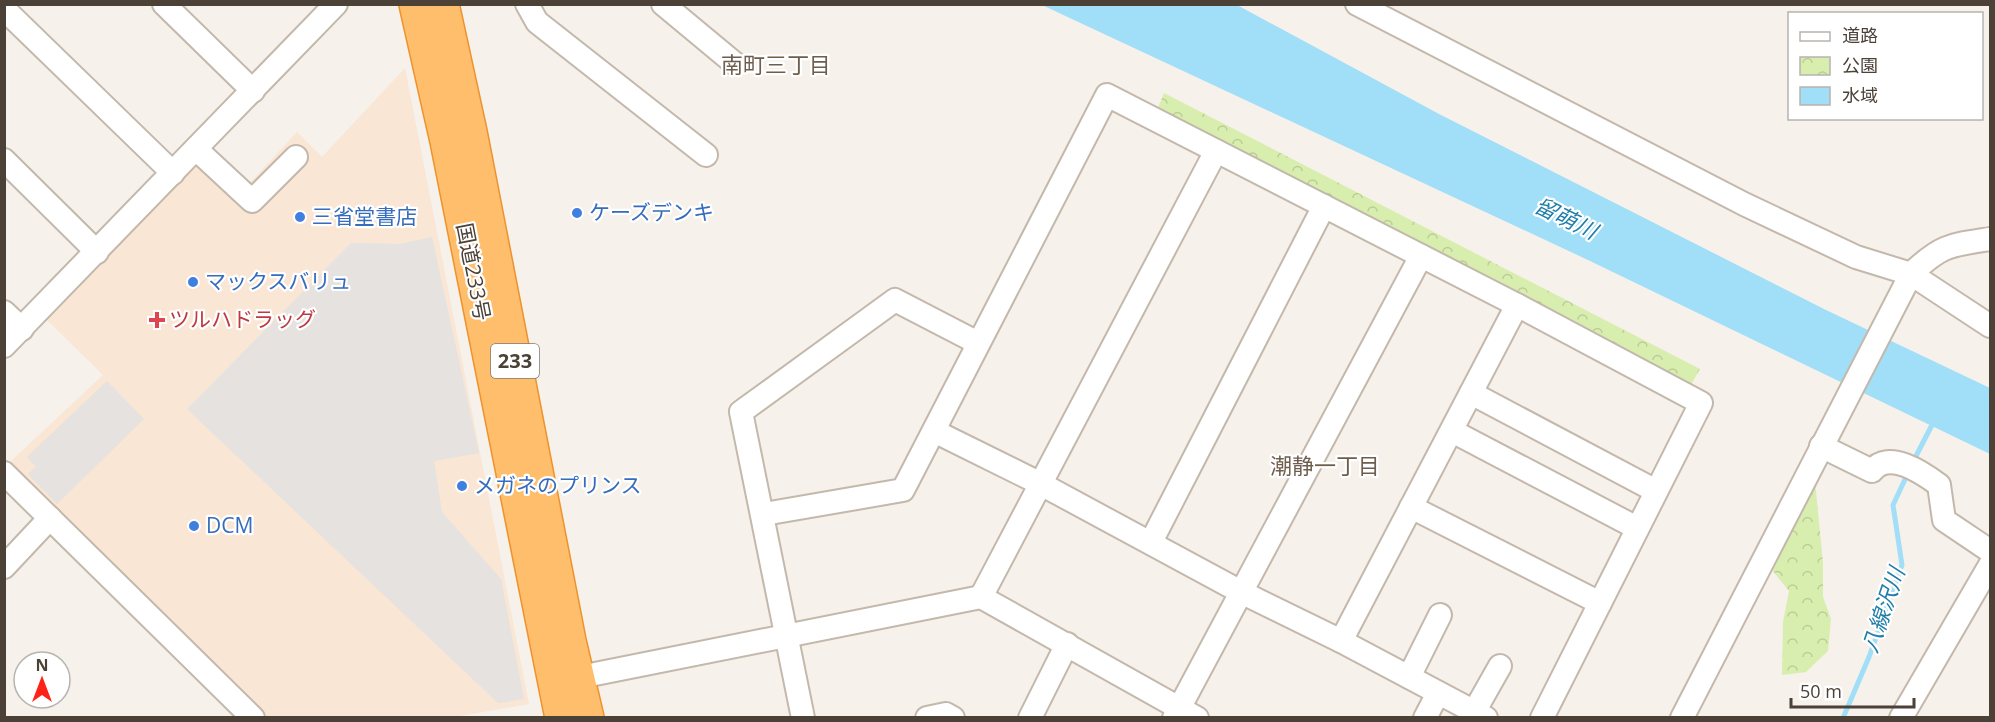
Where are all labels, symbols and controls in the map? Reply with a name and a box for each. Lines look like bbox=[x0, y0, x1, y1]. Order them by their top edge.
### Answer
legend bbox=[1788, 12, 1983, 120]
text: 道路 bbox=[1842, 23, 1878, 47]
district label: 南町三丁目 bbox=[721, 49, 831, 79]
text: 公園 bbox=[1842, 53, 1878, 77]
text: 水域 bbox=[1842, 83, 1878, 107]
water label: 留萌川 bbox=[1530, 189, 1604, 246]
place label: ケーズデンキ bbox=[589, 198, 714, 226]
place label: 三省堂書店 bbox=[312, 202, 417, 230]
marker: ケーズデンキ bbox=[570, 206, 584, 220]
marker: 三省堂書店 bbox=[293, 210, 307, 224]
street label: 国道233号 bbox=[451, 221, 497, 323]
place label: マックスバリュ bbox=[205, 267, 351, 295]
marker: マックスバリュ bbox=[186, 275, 200, 289]
place label: ツルハドラッグ bbox=[169, 305, 316, 333]
marker: ツルハドラッグ bbox=[150, 313, 164, 327]
road number: 233 bbox=[491, 344, 539, 378]
district label: 潮静一丁目 bbox=[1270, 450, 1380, 480]
place label: メガネのプリンス bbox=[474, 471, 642, 499]
marker: メガネのプリンス bbox=[455, 479, 469, 493]
place label: DCM bbox=[206, 511, 253, 539]
marker: DCM bbox=[187, 519, 201, 533]
water label: 八線沢川 bbox=[1854, 561, 1911, 656]
north arrow bbox=[12, 650, 72, 710]
text: N bbox=[35, 654, 49, 676]
scale bar bbox=[1791, 671, 1914, 709]
text: 50 m bbox=[1800, 679, 1842, 703]

